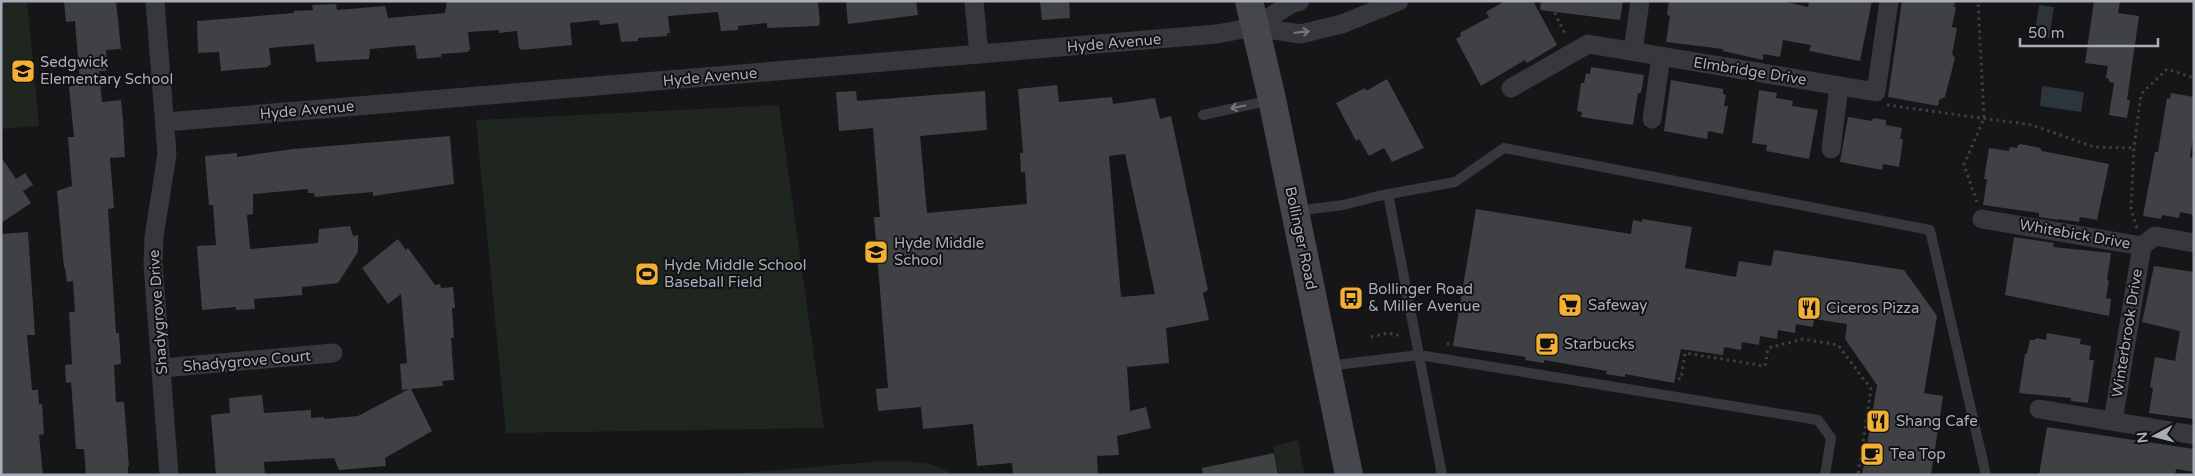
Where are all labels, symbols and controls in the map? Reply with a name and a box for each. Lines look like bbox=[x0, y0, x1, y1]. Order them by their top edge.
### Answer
scale bar bbox=[2020, 15, 2158, 47]
text: 50 m bbox=[2028, 24, 2065, 42]
one-way arrow bbox=[1294, 28, 1310, 37]
street label: Hyde Avenue bbox=[1066, 30, 1162, 56]
place label: Sedgwick Elementary School bbox=[40, 53, 173, 88]
street label: Elmbridge Drive bbox=[1692, 53, 1808, 89]
school or university icon: Sedgwick Elementary School bbox=[10, 58, 36, 84]
street label: Hyde Avenue bbox=[662, 64, 758, 90]
street label: Hyde Avenue bbox=[259, 97, 355, 123]
one-way arrow bbox=[1230, 103, 1246, 112]
street label: Bollinger Road bbox=[1281, 185, 1321, 291]
street label: Whitebick Drive bbox=[2018, 215, 2132, 253]
place label: Hyde Middle School bbox=[894, 234, 984, 269]
school or university icon: Hyde Middle School bbox=[863, 239, 889, 265]
street label: Shadygrove Drive bbox=[145, 249, 171, 375]
place label: Hyde Middle School Baseball Field bbox=[664, 256, 806, 291]
sports icon: Hyde Middle School Baseball Field bbox=[634, 261, 660, 287]
street label: Winterbrook Drive bbox=[2108, 267, 2146, 399]
place label: Bollinger Road & Miller Avenue bbox=[1368, 280, 1480, 315]
bus stop icon: Bollinger Road & Miller Avenue bbox=[1338, 285, 1364, 311]
supermarket icon: Safeway bbox=[1557, 292, 1583, 318]
restaurant icon: Ciceros Pizza bbox=[1796, 295, 1822, 321]
place label: Safeway bbox=[1588, 296, 1647, 314]
place label: Ciceros Pizza bbox=[1826, 299, 1919, 317]
cafe icon: Starbucks bbox=[1534, 331, 1560, 357]
place label: Starbucks bbox=[1564, 335, 1635, 353]
street label: Shadygrove Court bbox=[182, 346, 312, 376]
restaurant icon: Shang Cafe bbox=[1865, 408, 1891, 434]
north arrow bbox=[2130, 411, 2180, 461]
place label: Shang Cafe bbox=[1896, 412, 1978, 430]
text: N bbox=[2133, 431, 2152, 444]
cafe icon: Tea Top bbox=[1859, 441, 1885, 467]
place label: Tea Top bbox=[1890, 445, 1946, 463]

